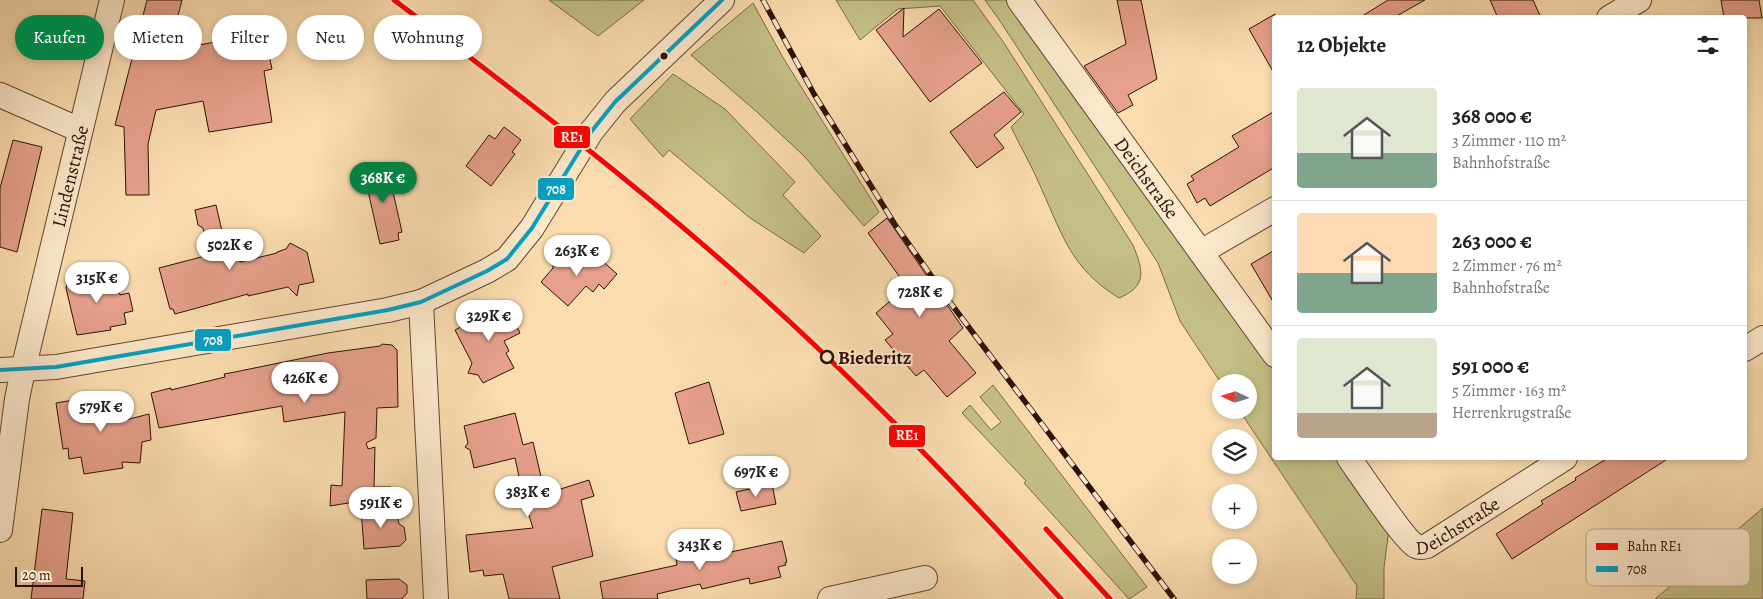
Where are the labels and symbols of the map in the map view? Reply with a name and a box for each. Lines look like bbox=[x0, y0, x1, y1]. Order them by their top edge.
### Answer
unlabelled marker bbox=[659, 51, 669, 61]
street label: Lindenstraße bbox=[46, 123, 95, 230]
line badge: RE1 bbox=[553, 125, 591, 149]
text: RE1 bbox=[561, 128, 583, 147]
street label: Deichstraße bbox=[1108, 132, 1185, 224]
pin: 368K € bbox=[342, 162, 424, 204]
line badge: 708 bbox=[537, 177, 575, 201]
text: 708 bbox=[546, 180, 566, 199]
pin: 502K € bbox=[189, 228, 271, 271]
pin: 263K € bbox=[536, 234, 618, 277]
pin: 315K € bbox=[56, 262, 138, 304]
pin: 728K € bbox=[879, 276, 961, 318]
pin: 329K € bbox=[448, 300, 530, 342]
line badge: 708 bbox=[194, 328, 232, 352]
text: 708 bbox=[203, 331, 223, 350]
place label: Biederitz bbox=[838, 345, 912, 371]
marker: Biederitz bbox=[820, 350, 834, 364]
pin: 426K € bbox=[264, 362, 346, 404]
north arrow bbox=[1212, 374, 1258, 419]
pin: 579K € bbox=[60, 390, 142, 433]
line badge: RE1 bbox=[888, 424, 926, 448]
text: RE1 bbox=[896, 426, 918, 445]
pin: 697K € bbox=[715, 456, 797, 498]
pin: 383K € bbox=[487, 476, 569, 518]
pin: 591K € bbox=[340, 486, 422, 529]
street label: Deichstraße bbox=[1414, 491, 1505, 562]
pin: 343K € bbox=[659, 528, 741, 571]
legend bbox=[1586, 529, 1750, 586]
text: Bahn RE1 bbox=[1627, 537, 1682, 556]
text: 708 bbox=[1627, 560, 1647, 579]
scale bar bbox=[15, 564, 82, 587]

